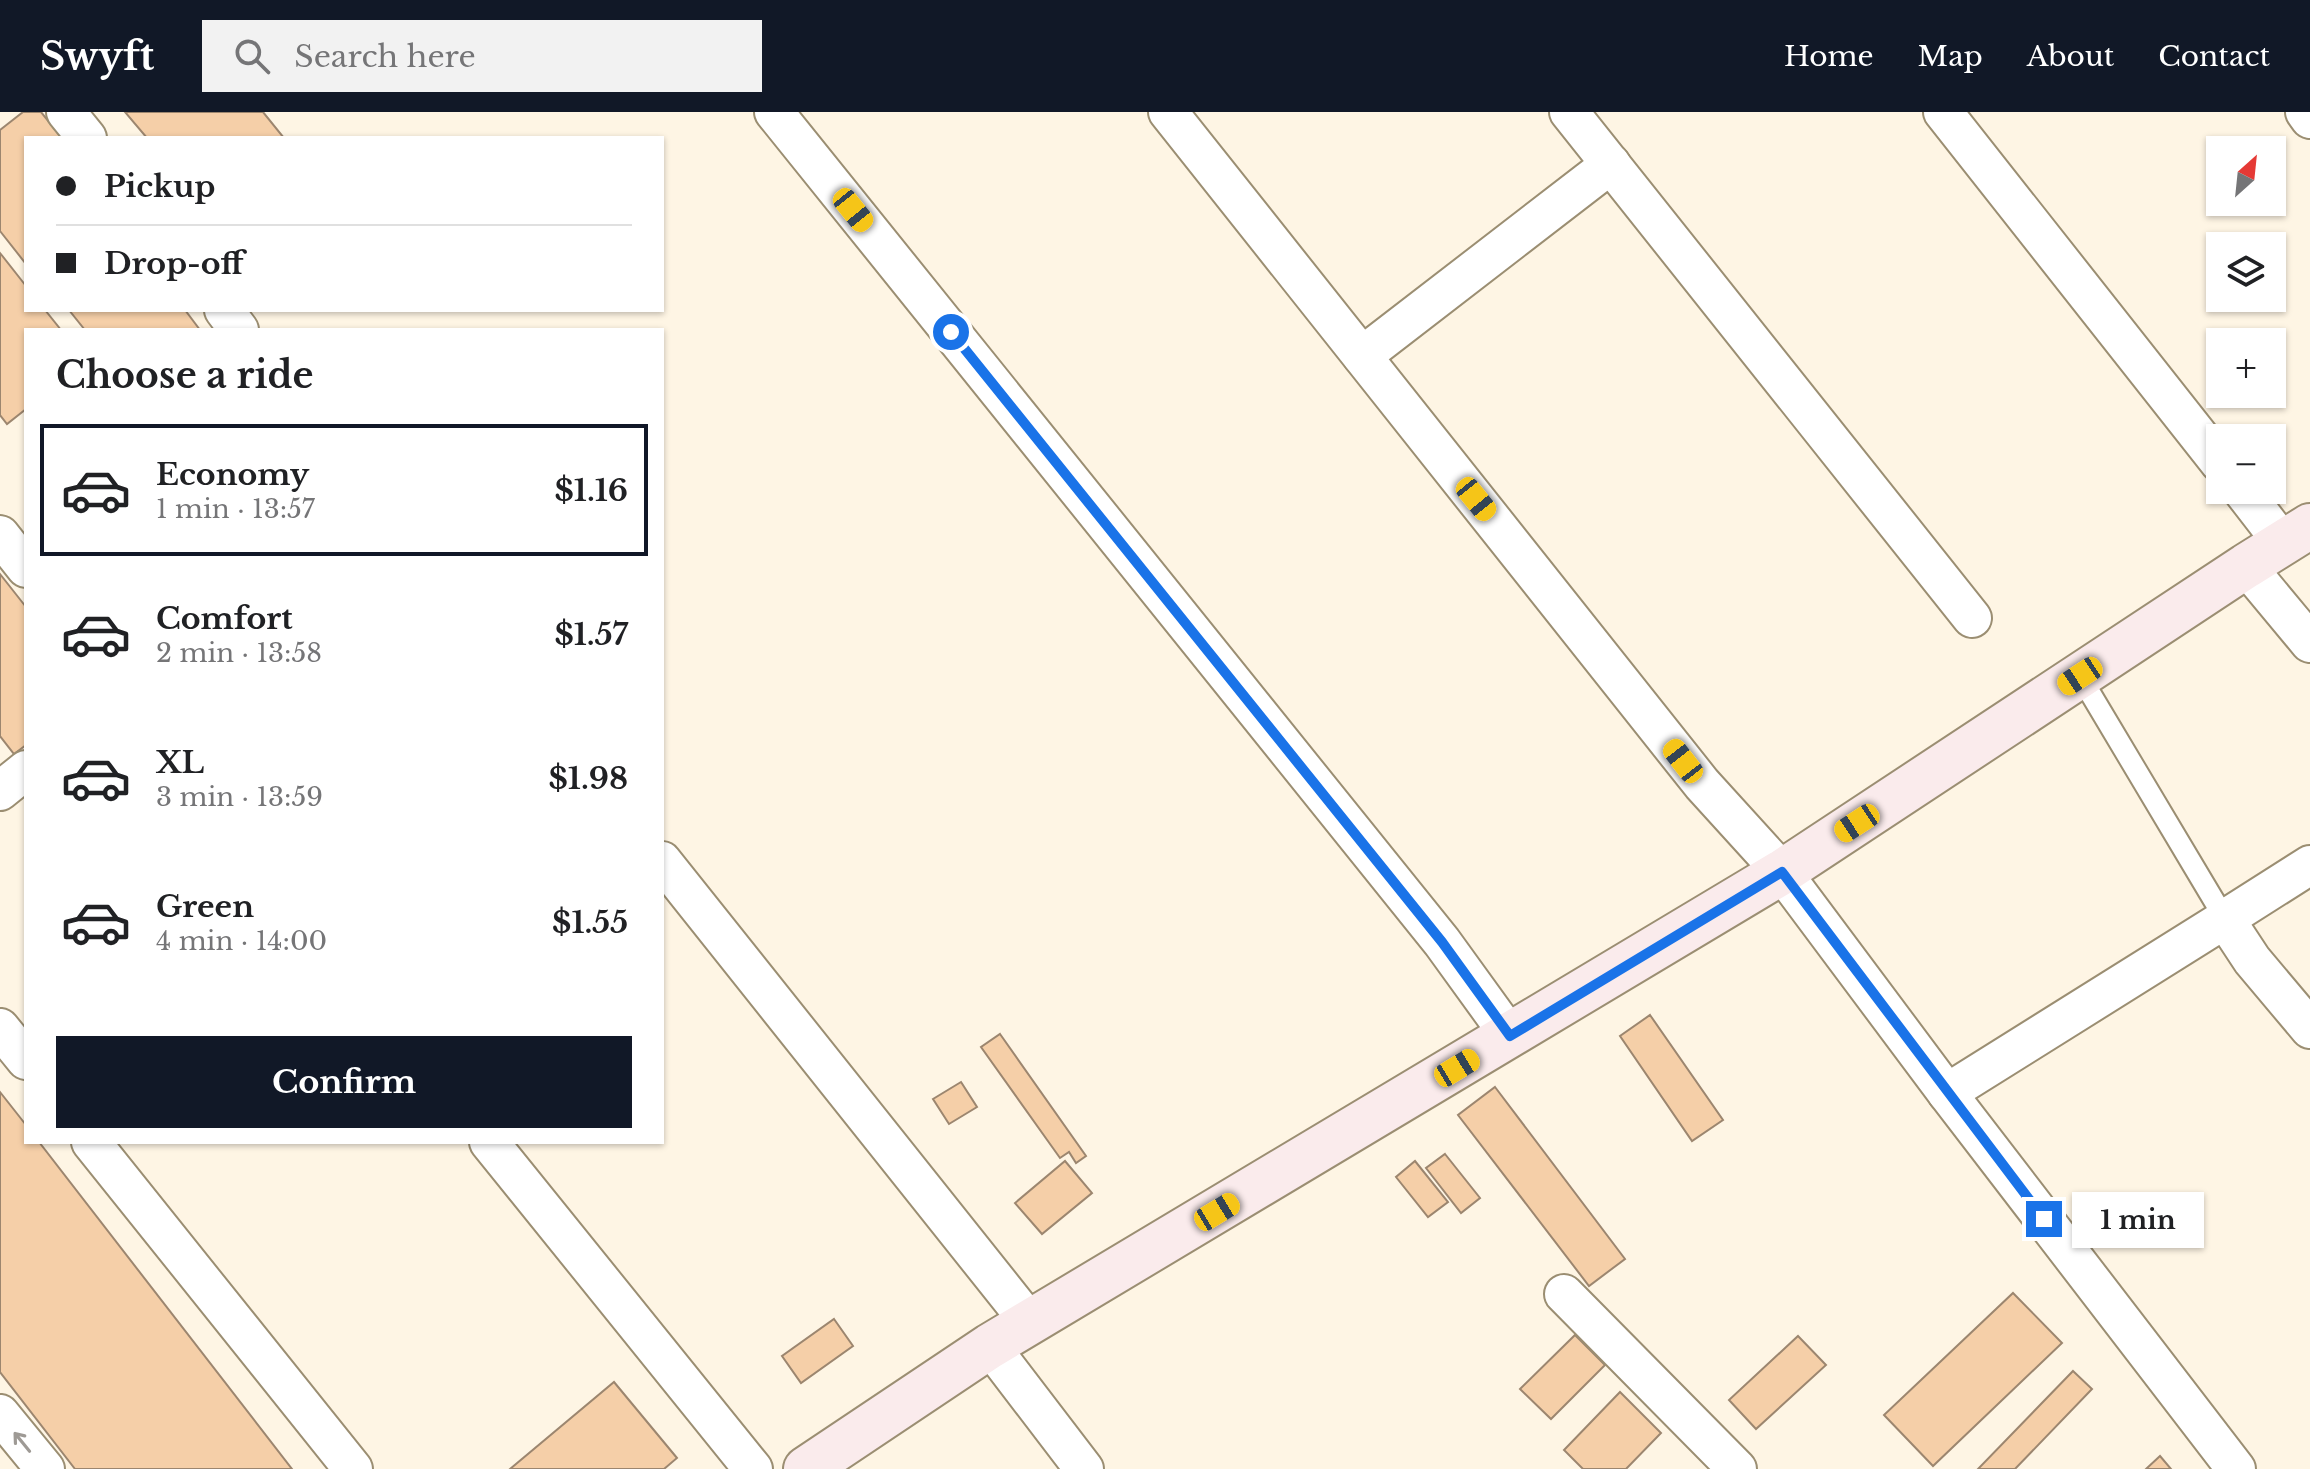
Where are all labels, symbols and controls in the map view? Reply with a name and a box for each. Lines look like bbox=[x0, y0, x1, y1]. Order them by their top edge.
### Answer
search box bbox=[202, 20, 762, 92]
text: Swyft bbox=[40, 33, 154, 80]
icon: search bbox=[230, 34, 274, 78]
text: Search here bbox=[294, 38, 476, 75]
text: Home bbox=[1784, 39, 1874, 74]
text: Map bbox=[1918, 39, 1983, 74]
text: About bbox=[2027, 39, 2114, 74]
text: Contact bbox=[2158, 39, 2270, 74]
north arrow bbox=[2206, 136, 2286, 216]
map controls bbox=[2206, 136, 2286, 504]
text: Pickup bbox=[104, 168, 215, 205]
car bbox=[829, 184, 877, 236]
button: layers bbox=[2206, 232, 2286, 312]
text: Drop-off bbox=[104, 245, 244, 282]
route start bbox=[933, 314, 969, 350]
button: + bbox=[2206, 328, 2286, 408]
text: Choose a ride bbox=[56, 353, 313, 398]
button: − bbox=[2206, 424, 2286, 504]
icon: car bbox=[60, 454, 132, 526]
text: Economy bbox=[156, 456, 309, 493]
text: $1.16 bbox=[555, 472, 628, 509]
car bbox=[1452, 473, 1500, 525]
text: 1 min · 13:57 bbox=[156, 493, 315, 525]
icon: car bbox=[60, 598, 132, 670]
text: Comfort bbox=[156, 600, 293, 637]
text: $1.57 bbox=[554, 616, 628, 653]
text: 2 min · 13:58 bbox=[156, 637, 322, 669]
car bbox=[2053, 653, 2107, 699]
car bbox=[1659, 735, 1707, 787]
icon: car bbox=[60, 742, 132, 814]
text: XL bbox=[156, 744, 204, 781]
text: $1.98 bbox=[549, 760, 628, 797]
text: 3 min · 13:59 bbox=[156, 781, 323, 813]
car bbox=[1830, 800, 1884, 846]
icon: car bbox=[60, 886, 132, 958]
text: Green bbox=[156, 888, 254, 925]
text: $1.55 bbox=[552, 904, 628, 941]
text: 4 min · 14:00 bbox=[156, 925, 327, 957]
button: Confirm bbox=[56, 1036, 632, 1128]
car bbox=[1430, 1045, 1484, 1091]
car bbox=[1190, 1189, 1244, 1235]
callout: 1 min bbox=[2072, 1191, 2204, 1247]
route end bbox=[2026, 1201, 2062, 1237]
text: 1 min bbox=[2100, 1204, 2176, 1236]
one-way arrow bbox=[13, 1432, 31, 1452]

